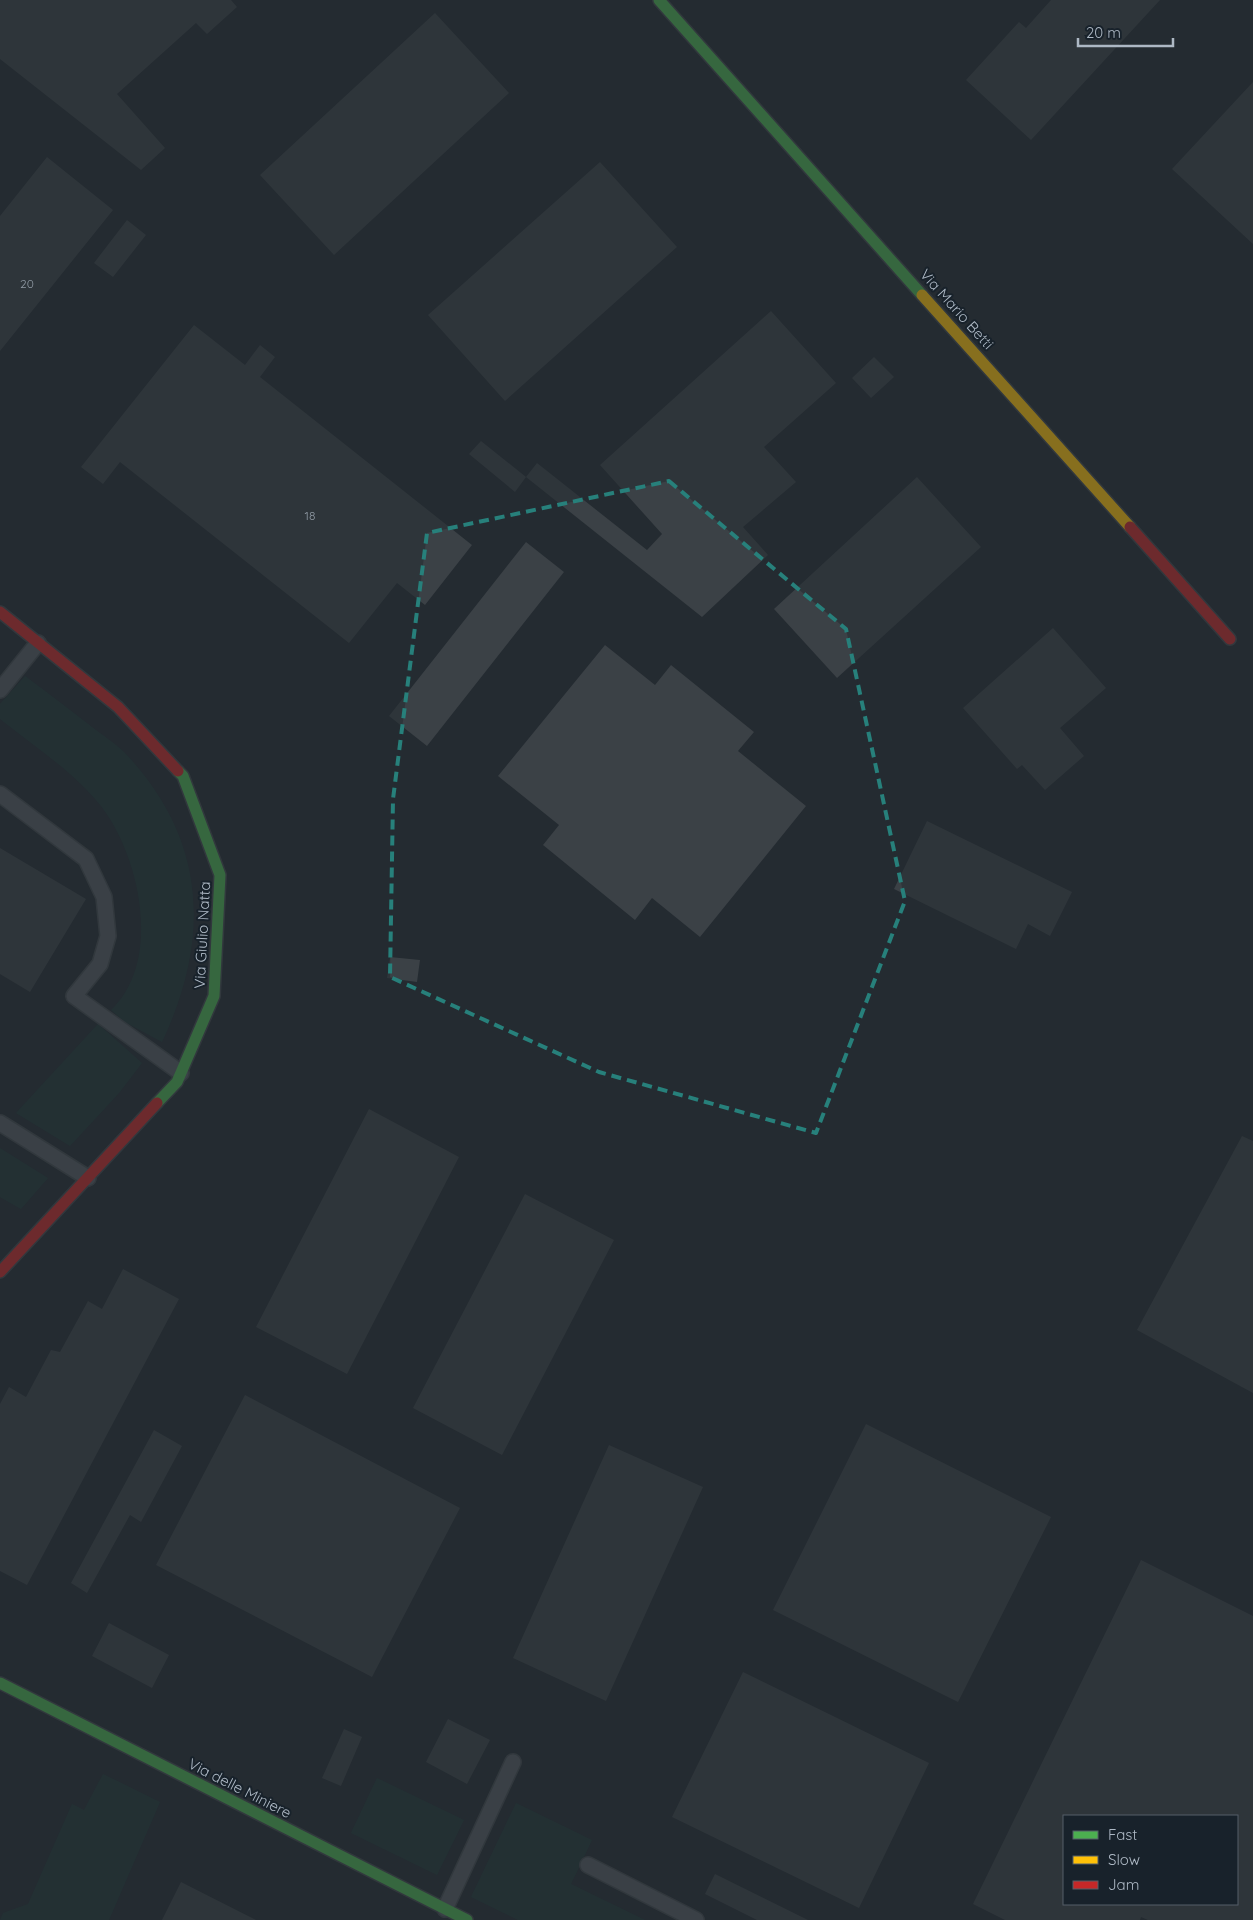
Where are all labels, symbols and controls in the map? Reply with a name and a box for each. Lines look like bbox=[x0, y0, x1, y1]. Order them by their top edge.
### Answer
scale bar bbox=[1078, 15, 1173, 47]
text: 20 m bbox=[1086, 23, 1121, 42]
street label: Via Mario Betti bbox=[916, 265, 998, 353]
house number: 20 bbox=[20, 276, 34, 291]
house number: 18 bbox=[305, 508, 315, 523]
street label: Via Giulio Natta bbox=[190, 881, 214, 989]
street label: Via delle Miniere bbox=[185, 1754, 295, 1822]
legend bbox=[1063, 1815, 1238, 1905]
text: Fast bbox=[1108, 1825, 1137, 1844]
text: Slow bbox=[1108, 1850, 1140, 1869]
text: Jam bbox=[1108, 1875, 1139, 1894]

